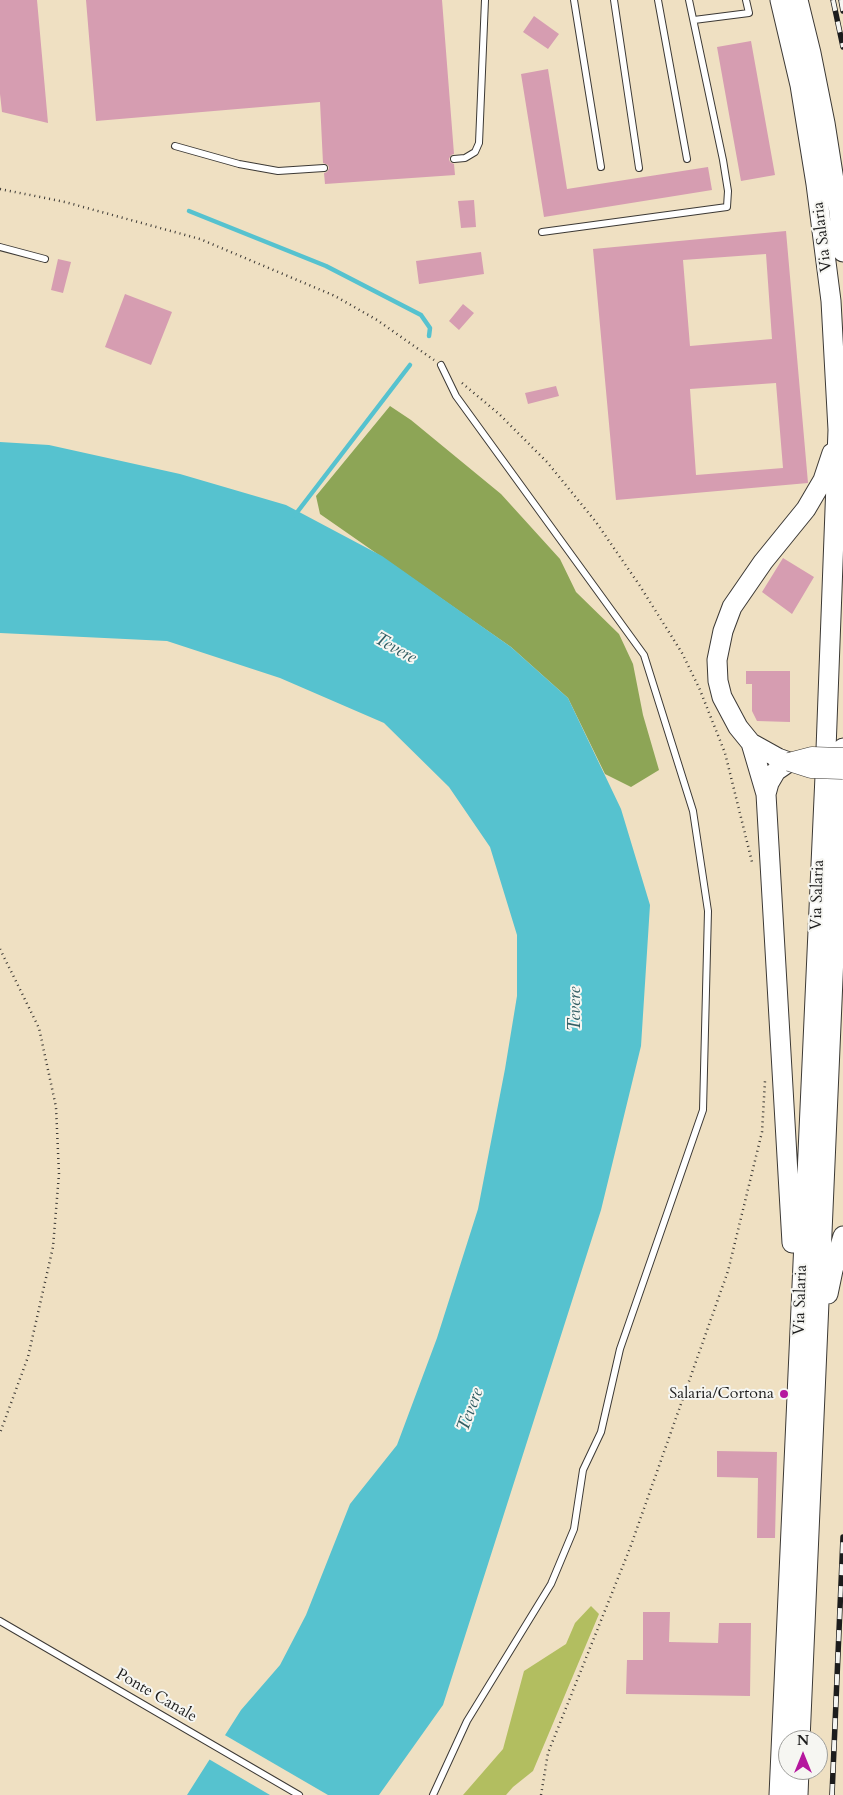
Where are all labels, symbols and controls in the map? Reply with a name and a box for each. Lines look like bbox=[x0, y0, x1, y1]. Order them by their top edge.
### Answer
street label: Via Salaria bbox=[809, 201, 837, 273]
water label: Tevere bbox=[370, 629, 420, 669]
street label: Via Salaria bbox=[807, 859, 829, 931]
water label: Tevere bbox=[565, 987, 587, 1031]
street label: Via Salaria bbox=[790, 1264, 812, 1336]
place label: Salaria/Cortona bbox=[669, 1384, 774, 1404]
water label: Tevere bbox=[453, 1385, 489, 1435]
marker: Salaria/Cortona bbox=[778, 1388, 790, 1400]
street label: Ponte Canale bbox=[112, 1665, 200, 1727]
north arrow bbox=[778, 1730, 828, 1780]
text: N bbox=[797, 1731, 809, 1750]

